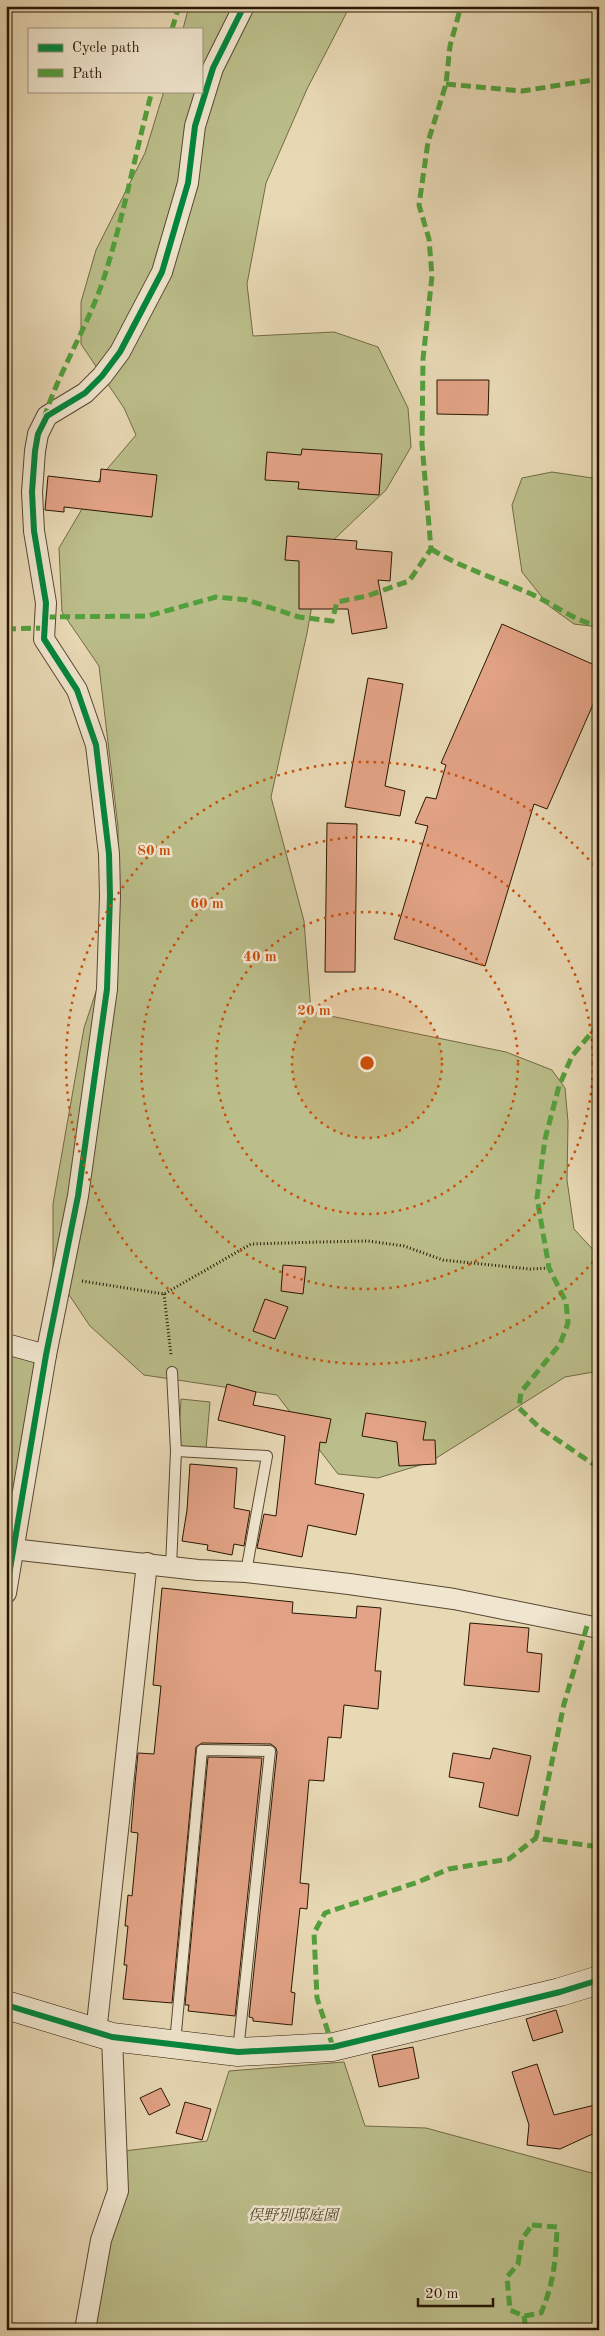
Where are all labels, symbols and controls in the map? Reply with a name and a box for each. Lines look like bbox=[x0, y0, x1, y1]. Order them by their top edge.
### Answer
legend bbox=[28, 28, 202, 92]
text: Cycle path bbox=[72, 41, 140, 56]
text: Path bbox=[72, 67, 102, 82]
text: 80 m bbox=[137, 844, 171, 859]
text: 60 m bbox=[190, 897, 224, 912]
text: 40 m bbox=[243, 950, 277, 965]
text: 20 m bbox=[297, 1004, 331, 1019]
centre of rings bbox=[358, 1054, 376, 1072]
park label: 俣野別邸庭園 bbox=[248, 2207, 341, 2224]
scale bar bbox=[418, 2276, 492, 2308]
text: 20 m bbox=[425, 2287, 459, 2302]

